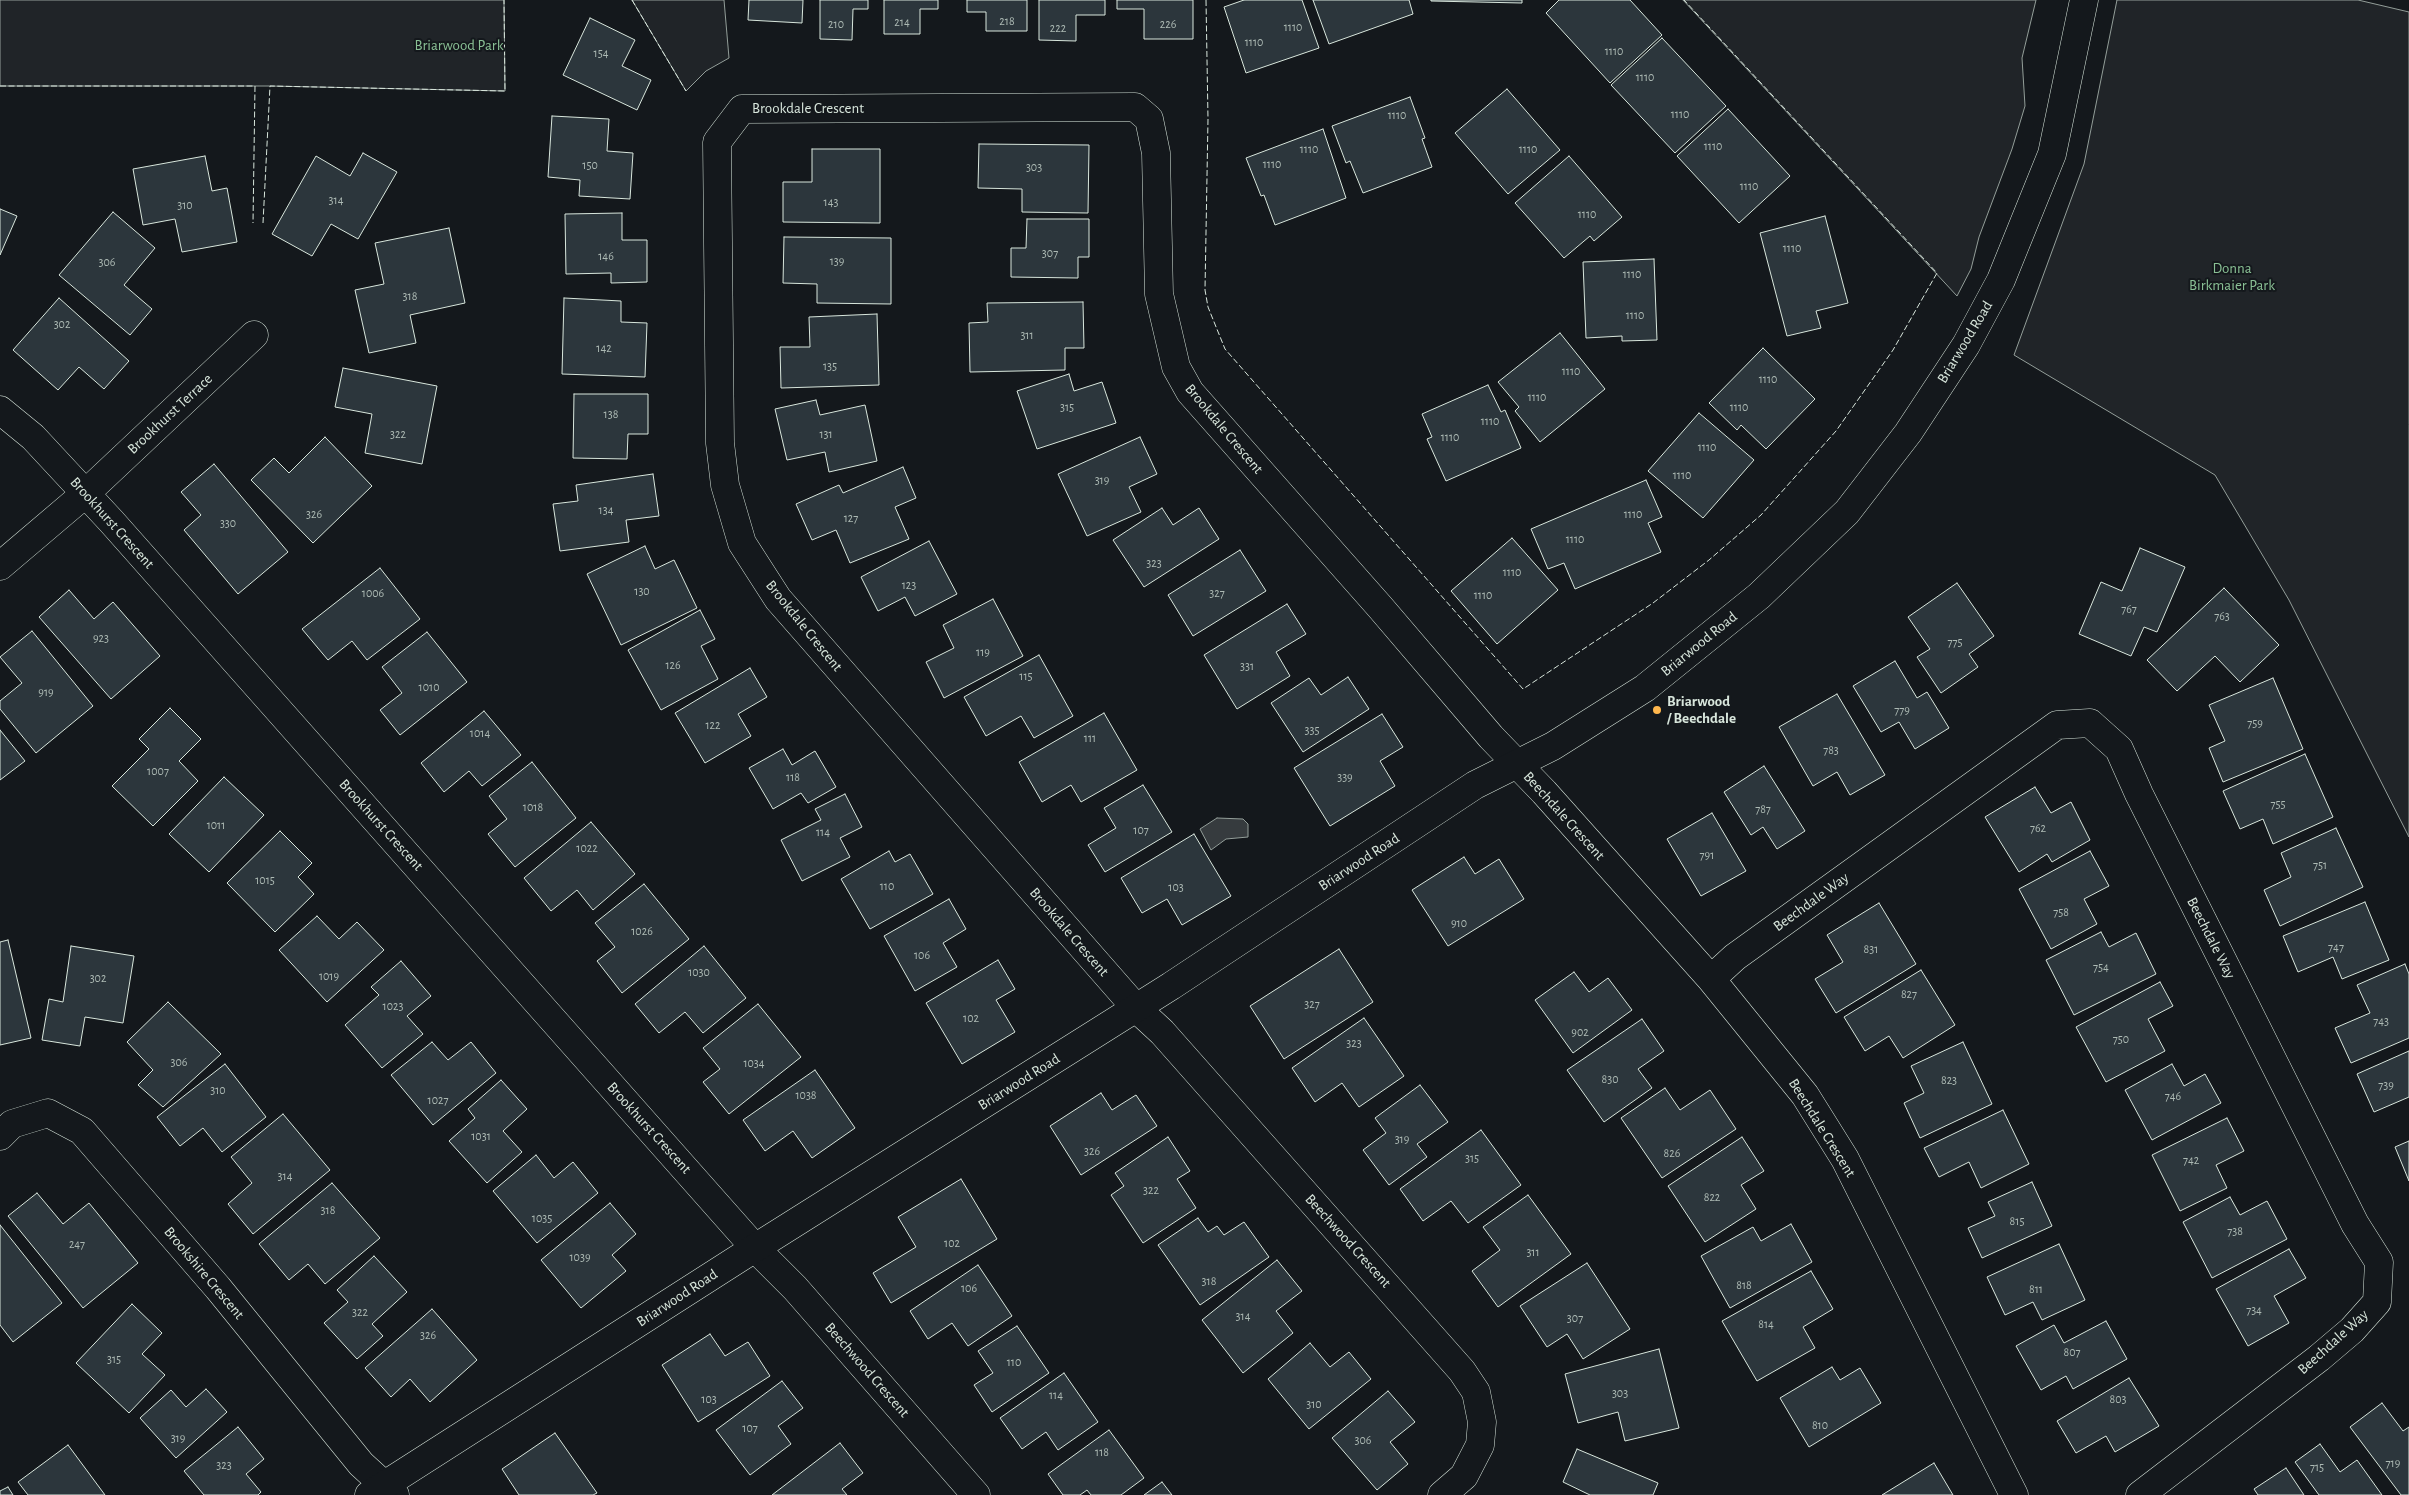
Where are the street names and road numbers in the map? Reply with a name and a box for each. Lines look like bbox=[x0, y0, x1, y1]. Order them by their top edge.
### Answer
street label: Brookdale Crescent bbox=[752, 99, 864, 117]
street label: Briarwood Road bbox=[1933, 298, 1997, 386]
street label: Brookhurst Terrace bbox=[124, 370, 216, 458]
street label: Brookdale Crescent bbox=[1181, 380, 1267, 478]
street label: Brookhurst Crescent bbox=[66, 473, 158, 573]
street label: Brookdale Crescent bbox=[762, 577, 846, 675]
street label: Briarwood Road bbox=[1657, 608, 1741, 680]
street label: Beechdale Crescent bbox=[1519, 768, 1609, 864]
street label: Brookhurst Crescent bbox=[335, 775, 427, 875]
street label: Briarwood Road bbox=[1315, 829, 1403, 895]
street label: Beechdale Way bbox=[1770, 869, 1852, 935]
street label: Brookdale Crescent bbox=[1026, 884, 1112, 980]
street label: Beechdale Way bbox=[2183, 894, 2239, 982]
street label: Briarwood Road bbox=[975, 1050, 1063, 1114]
street label: Beechdale Crescent bbox=[1784, 1075, 1860, 1181]
street label: Brookhurst Crescent bbox=[603, 1078, 695, 1178]
street label: Beechwood Crescent bbox=[1301, 1190, 1395, 1292]
street label: Brookshire Crescent bbox=[160, 1223, 248, 1323]
street label: Briarwood Road bbox=[633, 1265, 721, 1331]
street label: Beechdale Way bbox=[2294, 1306, 2372, 1378]
street label: Beechwood Crescent bbox=[821, 1319, 913, 1421]

